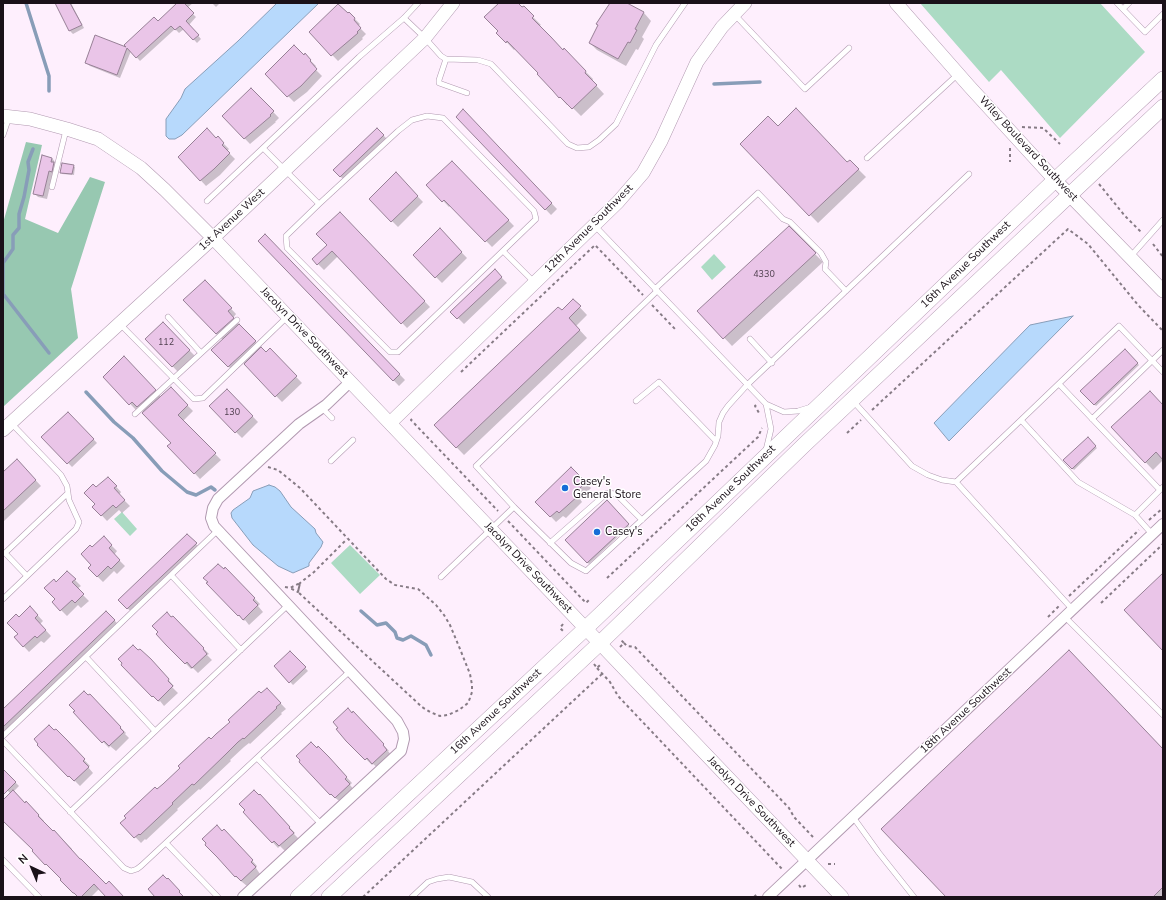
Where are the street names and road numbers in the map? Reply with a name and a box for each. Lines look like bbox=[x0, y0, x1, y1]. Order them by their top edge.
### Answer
street label: Wiley Boulevard Southwest bbox=[976, 94, 1080, 204]
street label: 12th Avenue Southwest bbox=[542, 182, 636, 276]
street label: 1st Avenue West bbox=[196, 186, 268, 254]
street label: 16th Avenue Southwest bbox=[918, 219, 1014, 311]
street label: Jacolyn Drive Southwest bbox=[257, 285, 351, 381]
street label: 16th Avenue Southwest bbox=[683, 443, 779, 535]
street label: Jacolyn Drive Southwest bbox=[481, 520, 575, 616]
street label: 18th Avenue Southwest bbox=[918, 665, 1014, 757]
street label: 16th Avenue Southwest bbox=[448, 666, 544, 758]
street label: Jacolyn Drive Southwest bbox=[704, 754, 798, 850]

